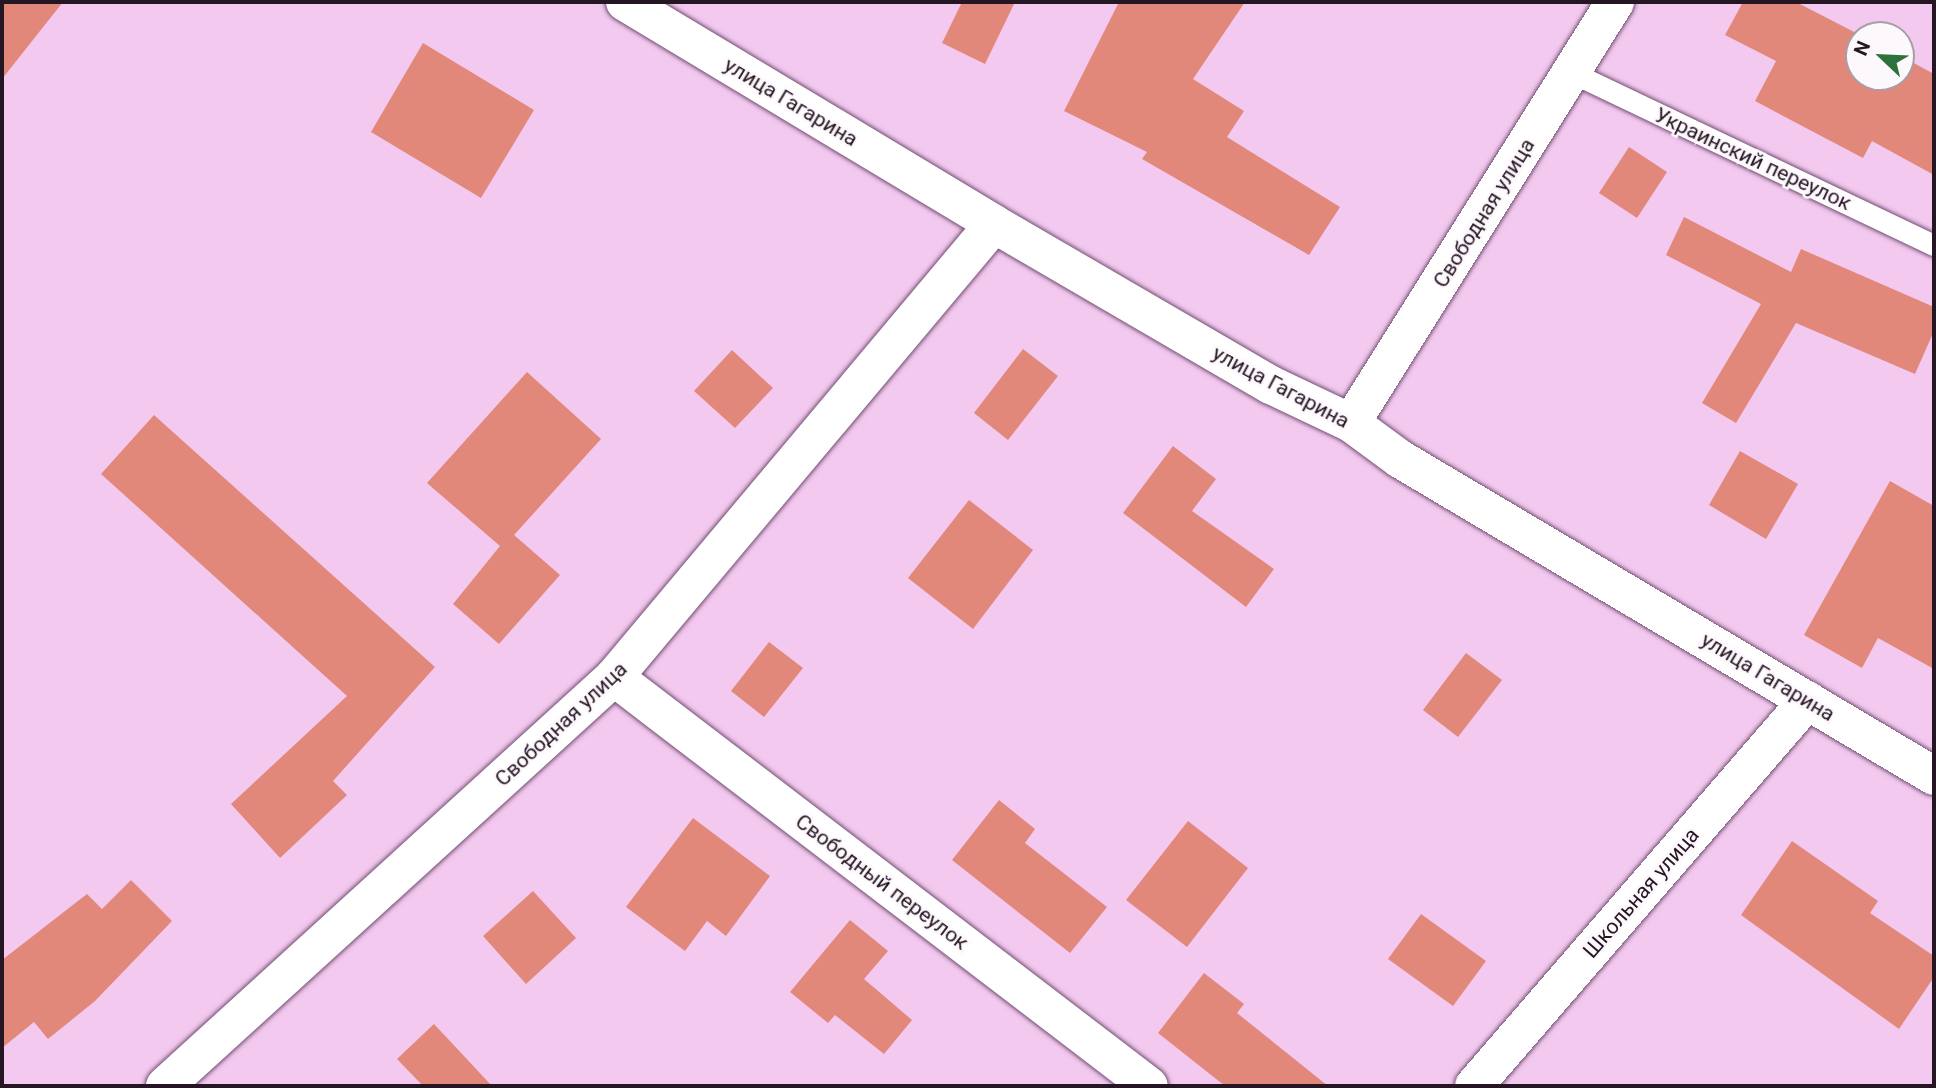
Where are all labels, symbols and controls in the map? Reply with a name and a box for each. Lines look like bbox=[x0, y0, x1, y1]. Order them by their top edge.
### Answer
north arrow bbox=[1845, 21, 1915, 91]
text: N bbox=[1849, 38, 1875, 59]
street label: улица Гагарина bbox=[720, 52, 862, 152]
street label: Украинский переулок bbox=[1651, 102, 1855, 216]
street label: Свободная улица bbox=[1428, 134, 1540, 292]
street label: улица Гагарина bbox=[1208, 340, 1354, 434]
street label: улица Гагарина bbox=[1697, 627, 1839, 727]
street label: Свободная улица bbox=[490, 656, 632, 792]
street label: Свободный переулок bbox=[791, 809, 973, 955]
street label: Школьная улица bbox=[1578, 823, 1704, 963]

